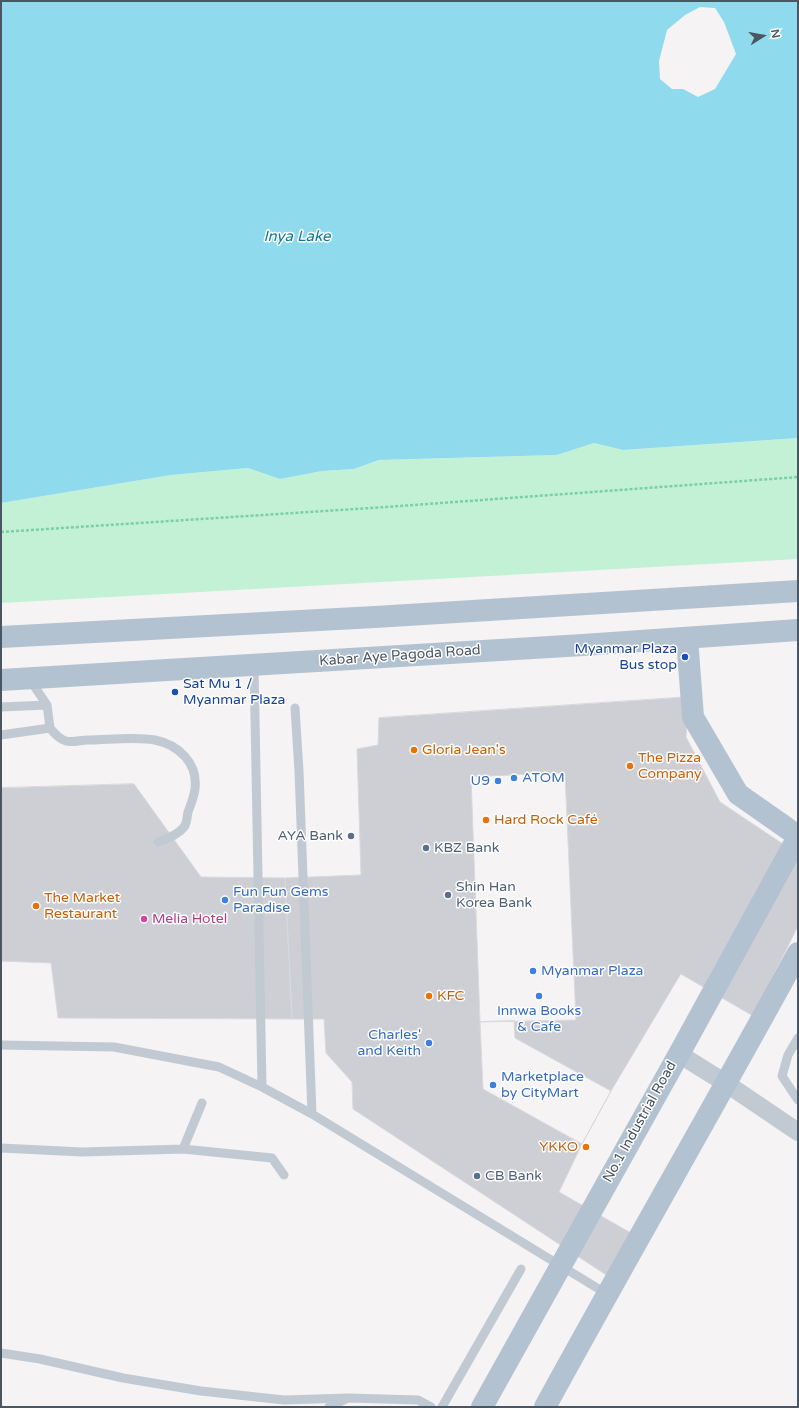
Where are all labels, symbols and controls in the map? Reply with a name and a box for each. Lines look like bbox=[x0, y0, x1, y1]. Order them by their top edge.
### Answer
north arrow bbox=[743, 16, 783, 56]
text: N bbox=[768, 28, 782, 39]
water label: Inya Lake bbox=[263, 228, 331, 246]
place label: Myanmar Plaza Bus stop bbox=[575, 641, 677, 674]
street label: Kabar Aye Pagoda Road bbox=[319, 642, 481, 670]
marker: Myanmar Plaza Bus stop bbox=[680, 652, 690, 662]
place label: Sat Mu 1 / Myanmar Plaza bbox=[183, 676, 285, 708]
marker: Sat Mu 1 / Myanmar Plaza bbox=[170, 687, 180, 697]
place label: Gloria Jean's bbox=[422, 742, 506, 758]
marker: Gloria Jean's bbox=[409, 745, 419, 755]
place label: The Pizza Company bbox=[638, 750, 701, 782]
marker: The Pizza Company bbox=[625, 761, 635, 771]
place label: ATOM bbox=[522, 770, 565, 786]
place label: U9 bbox=[471, 773, 490, 789]
marker: ATOM bbox=[509, 773, 519, 783]
marker: U9 bbox=[493, 776, 503, 786]
place label: Hard Rock Café bbox=[494, 812, 598, 828]
marker: Hard Rock Café bbox=[481, 815, 491, 825]
place label: AYA Bank bbox=[277, 828, 343, 844]
marker: AYA Bank bbox=[346, 831, 356, 841]
place label: KBZ Bank bbox=[434, 840, 499, 856]
marker: KBZ Bank bbox=[421, 843, 431, 853]
place label: Shin Han Korea Bank bbox=[456, 879, 532, 912]
place label: Fun Fun Gems Paradise bbox=[233, 884, 329, 916]
place label: The Market Restaurant bbox=[44, 890, 120, 922]
marker: Shin Han Korea Bank bbox=[443, 890, 453, 900]
marker: Fun Fun Gems Paradise bbox=[220, 895, 230, 905]
marker: The Market Restaurant bbox=[31, 901, 41, 911]
place label: Melia Hotel bbox=[152, 911, 227, 927]
marker: Melia Hotel bbox=[139, 914, 149, 924]
place label: Myanmar Plaza bbox=[541, 963, 643, 979]
marker: Myanmar Plaza bbox=[528, 966, 538, 976]
place label: KFC bbox=[437, 988, 464, 1004]
marker: KFC bbox=[424, 991, 434, 1001]
marker: Innwa Books & Cafe bbox=[534, 991, 544, 1001]
place label: Innwa Books & Cafe bbox=[497, 1003, 581, 1036]
place label: Charles' and Keith bbox=[357, 1027, 421, 1060]
marker: Charles' and Keith bbox=[424, 1038, 434, 1048]
street label: No.1 Industrial Road bbox=[600, 1058, 680, 1186]
place label: Marketplace by CityMart bbox=[501, 1069, 584, 1102]
marker: Marketplace by CityMart bbox=[488, 1080, 498, 1090]
place label: YKKO bbox=[539, 1139, 578, 1155]
marker: YKKO bbox=[581, 1142, 591, 1152]
place label: CB Bank bbox=[485, 1168, 542, 1184]
marker: CB Bank bbox=[472, 1171, 482, 1181]

